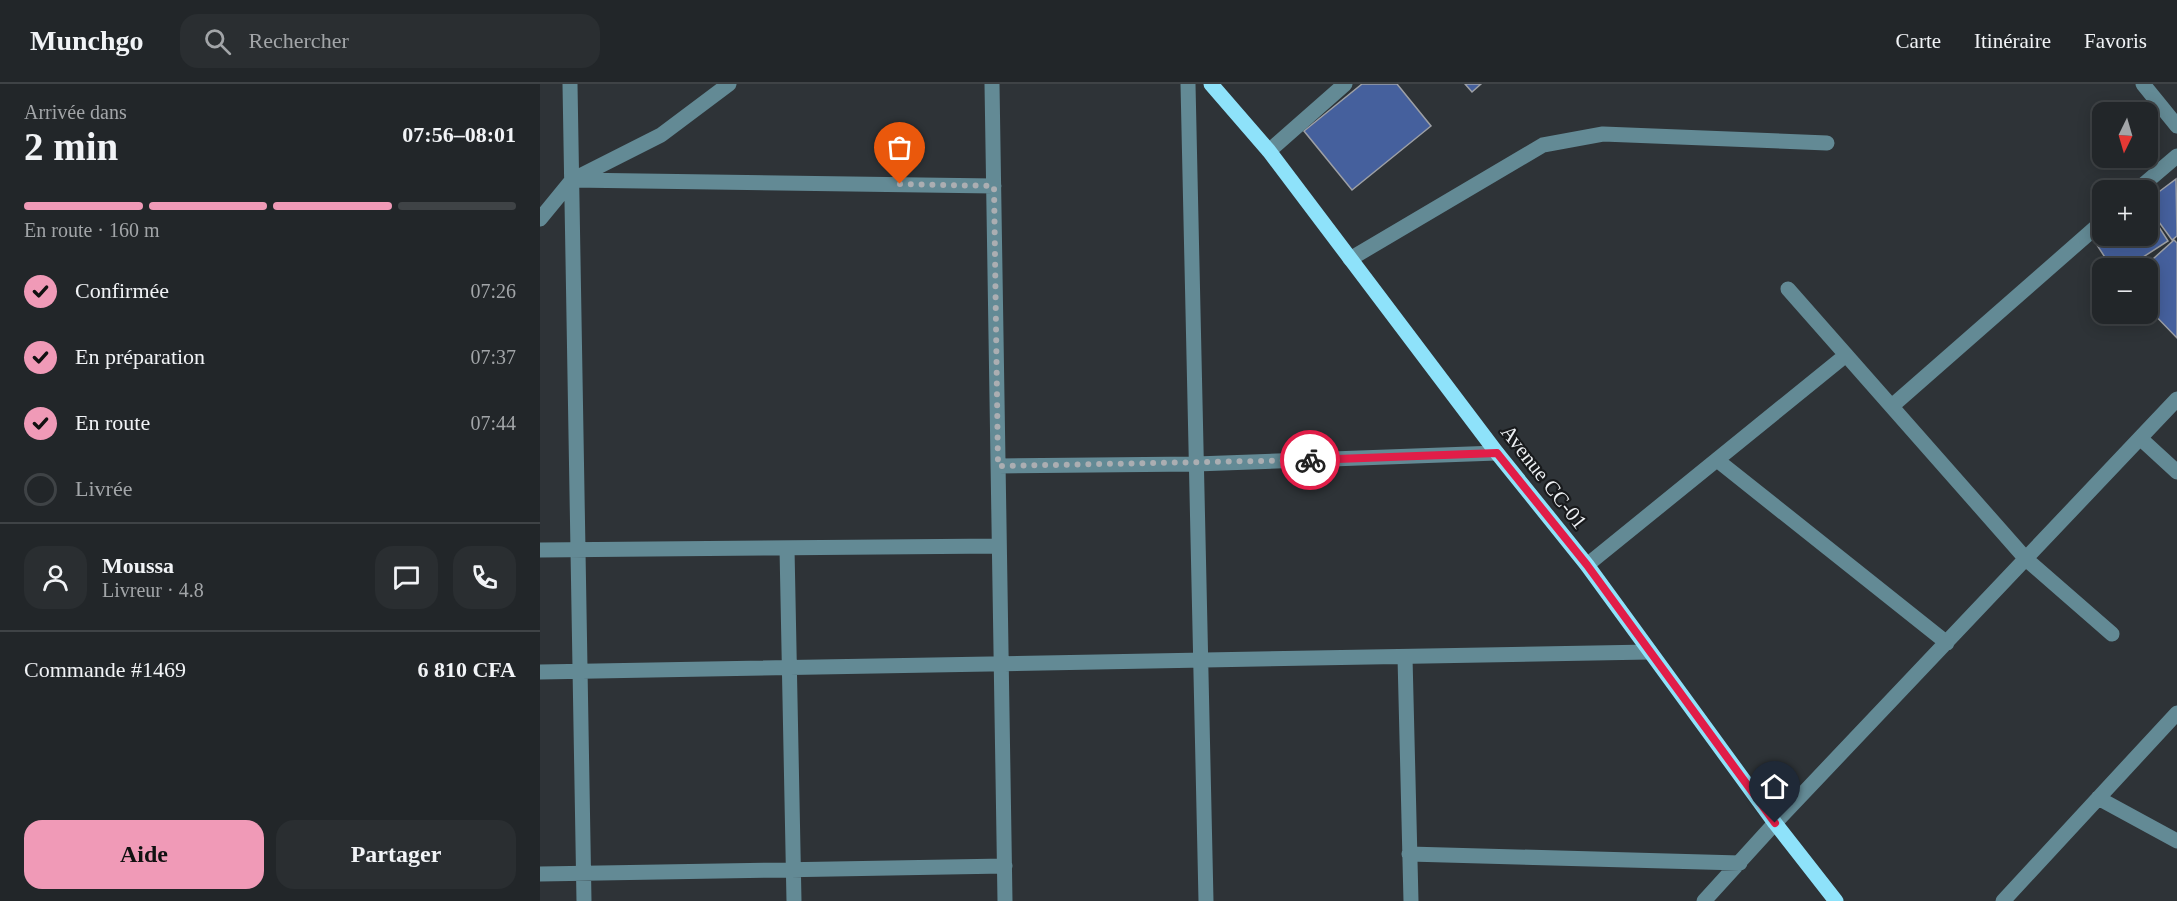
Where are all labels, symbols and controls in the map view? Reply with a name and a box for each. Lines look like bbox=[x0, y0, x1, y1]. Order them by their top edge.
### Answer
search box bbox=[180, 14, 600, 68]
text: Munchgo bbox=[30, 25, 144, 56]
icon: search bbox=[201, 25, 234, 58]
text: Rechercher bbox=[249, 28, 349, 53]
text: Carte bbox=[1896, 29, 1941, 53]
text: Itinéraire bbox=[1974, 29, 2051, 53]
text: Favoris bbox=[2084, 29, 2147, 53]
text: Arrivée dans bbox=[24, 101, 127, 123]
north arrow bbox=[2092, 102, 2158, 168]
map controls bbox=[2092, 102, 2158, 324]
text: 07:56–08:01 bbox=[402, 122, 516, 147]
pin bbox=[874, 122, 925, 184]
text: 2 min bbox=[24, 125, 118, 168]
icon: bag bbox=[883, 131, 916, 164]
button: + bbox=[2092, 180, 2158, 246]
text: En route · 160 m bbox=[24, 219, 160, 241]
button: − bbox=[2092, 258, 2158, 324]
icon: check bbox=[24, 275, 57, 308]
text: Confirmée bbox=[75, 278, 169, 303]
text: 07:26 bbox=[470, 280, 516, 302]
icon: check bbox=[24, 341, 57, 374]
text: En préparation bbox=[75, 344, 205, 369]
text: 07:37 bbox=[470, 346, 516, 368]
icon: check bbox=[24, 407, 57, 440]
text: En route bbox=[75, 410, 150, 435]
text: 07:44 bbox=[470, 412, 516, 434]
street label: Avenue CC-01 bbox=[1496, 420, 1592, 534]
courier bbox=[1280, 430, 1340, 490]
icon: bike bbox=[1294, 444, 1327, 477]
text: Livrée bbox=[75, 476, 132, 501]
button: person bbox=[24, 546, 87, 609]
button: chat bbox=[375, 546, 438, 609]
button: phone bbox=[453, 546, 516, 609]
text: Moussa bbox=[102, 553, 174, 578]
text: Livreur · 4.8 bbox=[102, 579, 204, 601]
text: Commande #1469 bbox=[24, 657, 186, 682]
text: 6 810 CFA bbox=[417, 657, 516, 682]
pin bbox=[1749, 761, 1800, 823]
icon: home bbox=[1758, 770, 1791, 803]
button: Aide bbox=[24, 820, 264, 889]
button: Partager bbox=[276, 820, 516, 889]

